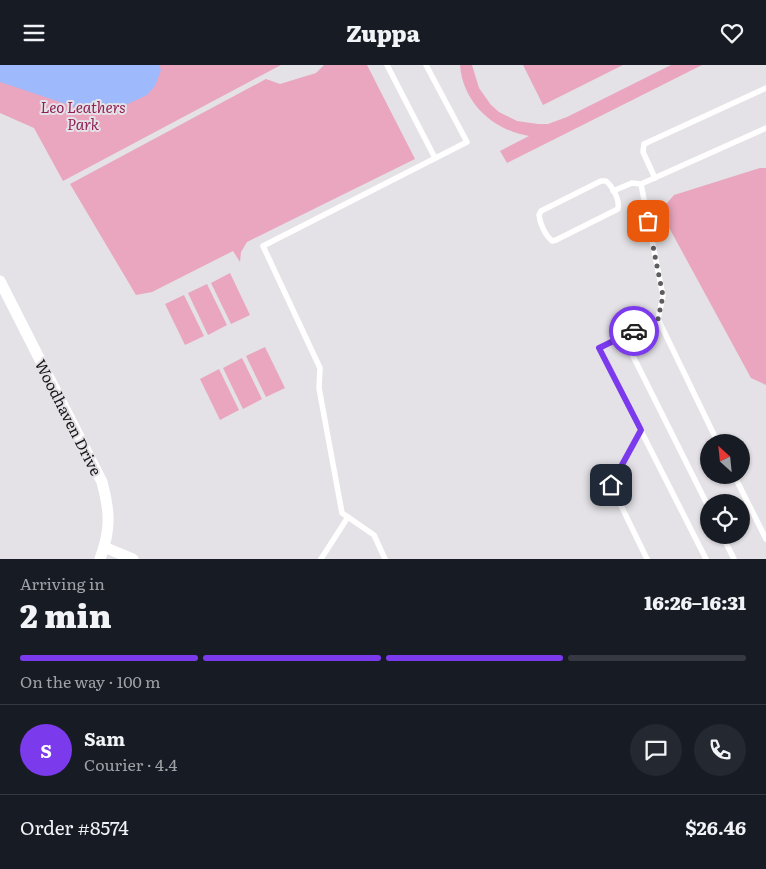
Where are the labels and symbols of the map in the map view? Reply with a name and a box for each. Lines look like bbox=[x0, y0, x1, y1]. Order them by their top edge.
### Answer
park label: Leo Leathers Park bbox=[40, 95, 126, 135]
pin bbox=[627, 200, 669, 242]
courier bbox=[609, 306, 659, 356]
street label: Woodhaven Drive bbox=[30, 355, 108, 479]
north arrow bbox=[700, 434, 750, 484]
pin bbox=[590, 464, 632, 506]

